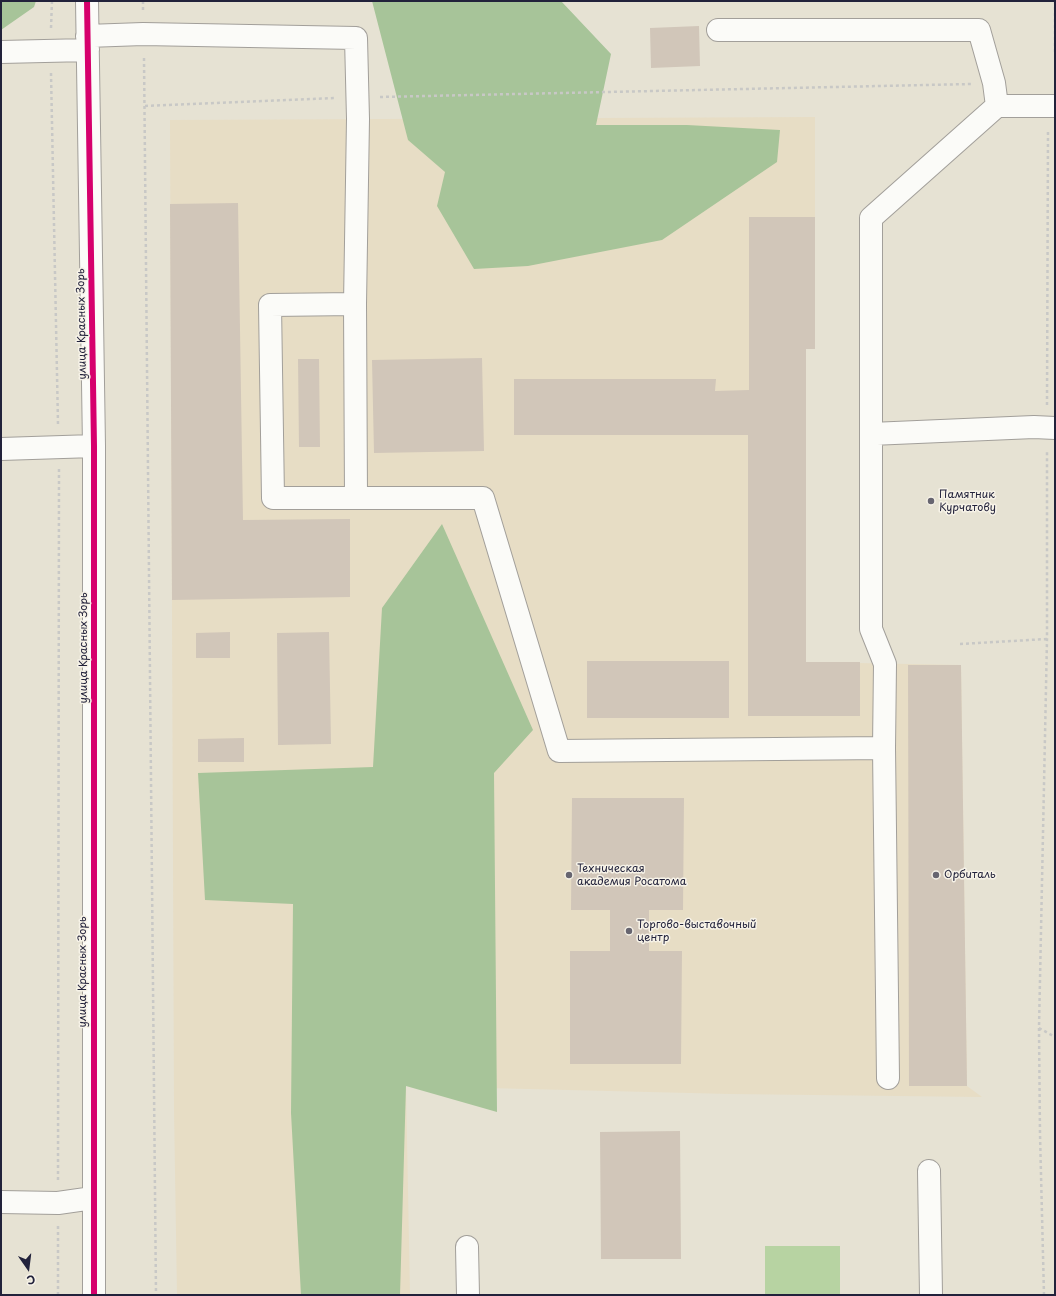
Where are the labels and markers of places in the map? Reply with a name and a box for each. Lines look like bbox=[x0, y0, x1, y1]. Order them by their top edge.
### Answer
place label: Памятник Курчатову bbox=[939, 488, 996, 514]
marker: Памятник Курчатову bbox=[926, 496, 936, 506]
place label: Техническая академия Росатома bbox=[577, 862, 686, 888]
place label: Орбиталь bbox=[944, 868, 996, 882]
marker: Техническая академия Росатома bbox=[564, 870, 574, 880]
marker: Орбиталь bbox=[931, 870, 941, 880]
place label: Торгово-выставочный центр bbox=[637, 918, 757, 944]
marker: Торгово-выставочный центр bbox=[624, 926, 634, 936]

